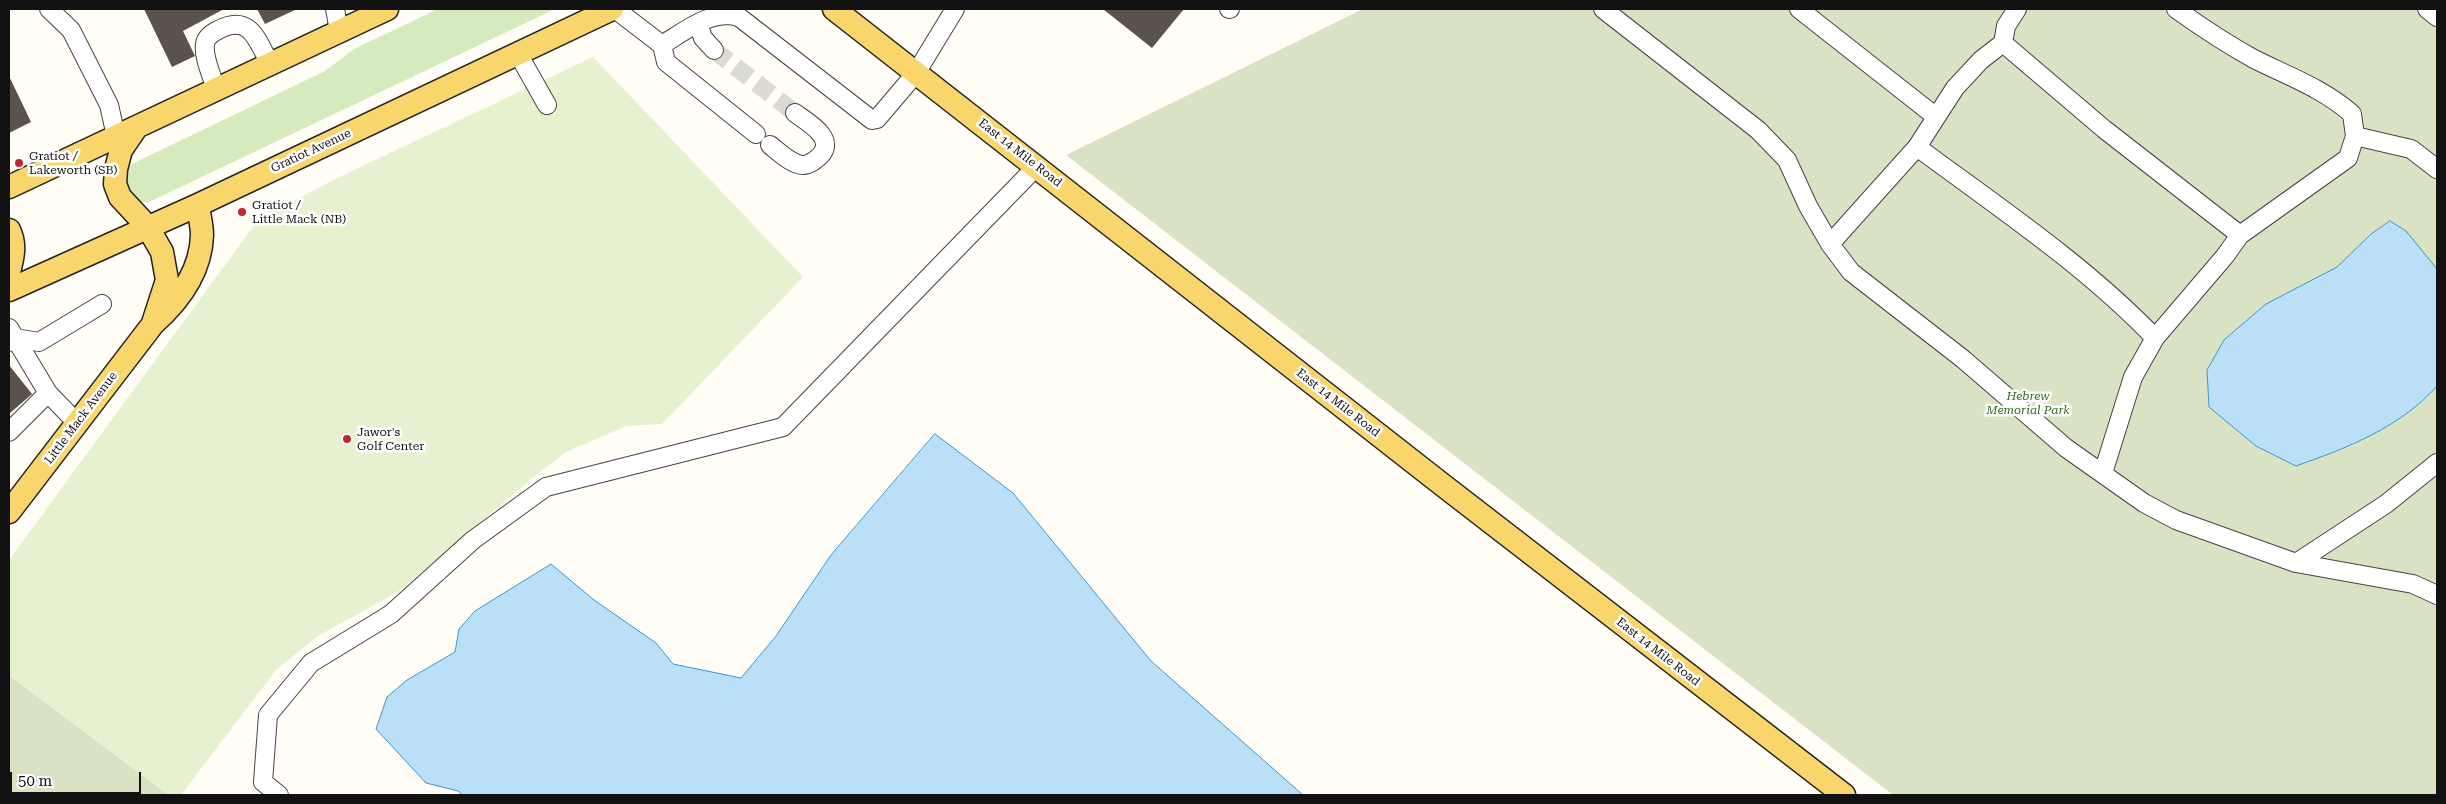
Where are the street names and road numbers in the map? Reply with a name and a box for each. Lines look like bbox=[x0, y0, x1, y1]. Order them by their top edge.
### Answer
street label: East 14 Mile Road bbox=[975, 116, 1065, 190]
street label: Gratiot Avenue bbox=[269, 126, 353, 176]
street label: East 14 Mile Road bbox=[1293, 366, 1383, 440]
street label: Little Mack Avenue bbox=[42, 369, 120, 467]
street label: East 14 Mile Road bbox=[1613, 615, 1703, 689]

